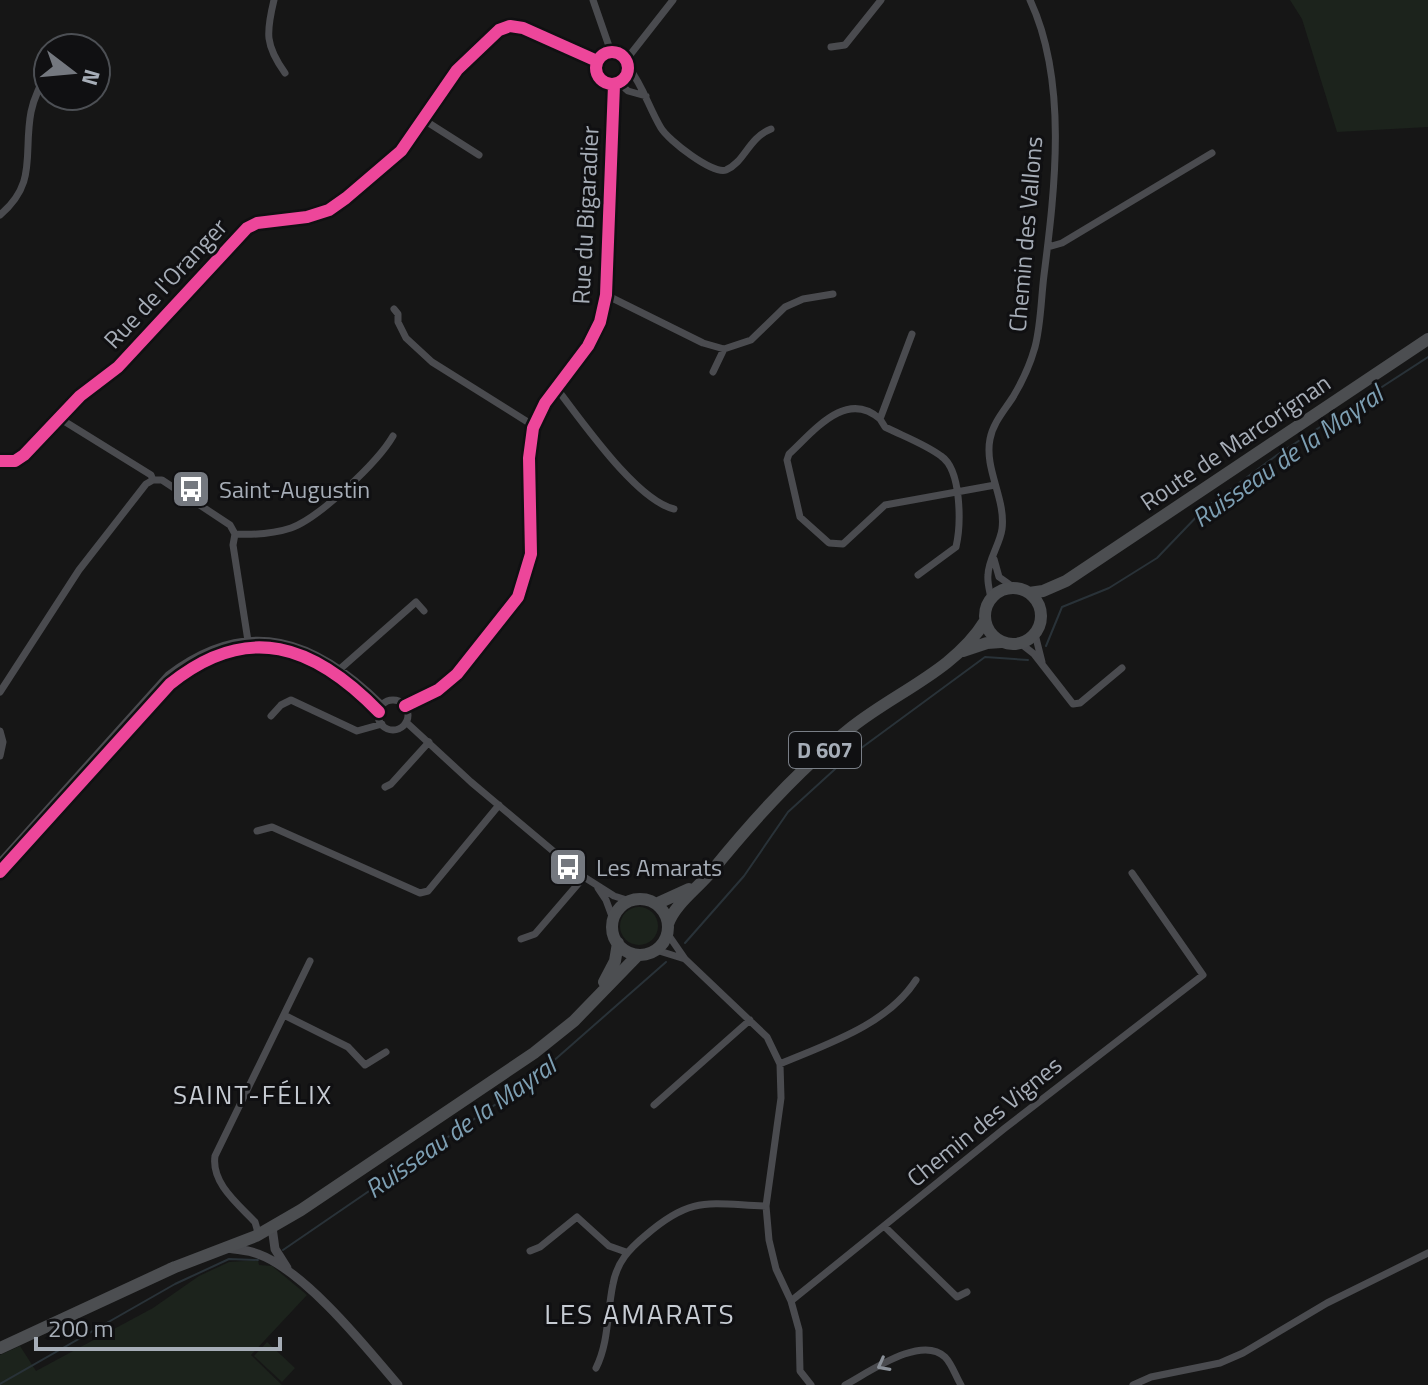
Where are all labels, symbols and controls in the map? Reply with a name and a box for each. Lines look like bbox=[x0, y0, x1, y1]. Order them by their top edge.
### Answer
north arrow bbox=[32, 32, 112, 112]
text: N bbox=[73, 65, 110, 90]
street label: Rue du Bigaradier bbox=[562, 125, 608, 305]
street label: Chemin des Vallons bbox=[999, 135, 1051, 333]
street label: Rue de l'Oranger bbox=[95, 210, 235, 356]
street label: Route de Marcorignan bbox=[1133, 365, 1337, 519]
water label: Ruisseau de la Mayral bbox=[1183, 373, 1393, 537]
bus stop icon: Saint-Augustin bbox=[170, 468, 212, 510]
place label: Saint-Augustin bbox=[219, 471, 370, 507]
road number: D 607 bbox=[789, 732, 861, 768]
bus stop icon: Les Amarats bbox=[547, 846, 589, 888]
place label: Les Amarats bbox=[596, 849, 722, 885]
water label: Ruisseau de la Mayral bbox=[356, 1044, 566, 1208]
street label: Chemin des Vignes bbox=[899, 1047, 1069, 1195]
district label: SAINT-FÉLIX bbox=[173, 1075, 333, 1114]
district label: LES AMARATS bbox=[544, 1292, 736, 1335]
scale bar bbox=[36, 1301, 280, 1351]
text: 200 m bbox=[48, 1310, 114, 1346]
one-way arrow bbox=[877, 1355, 892, 1370]

